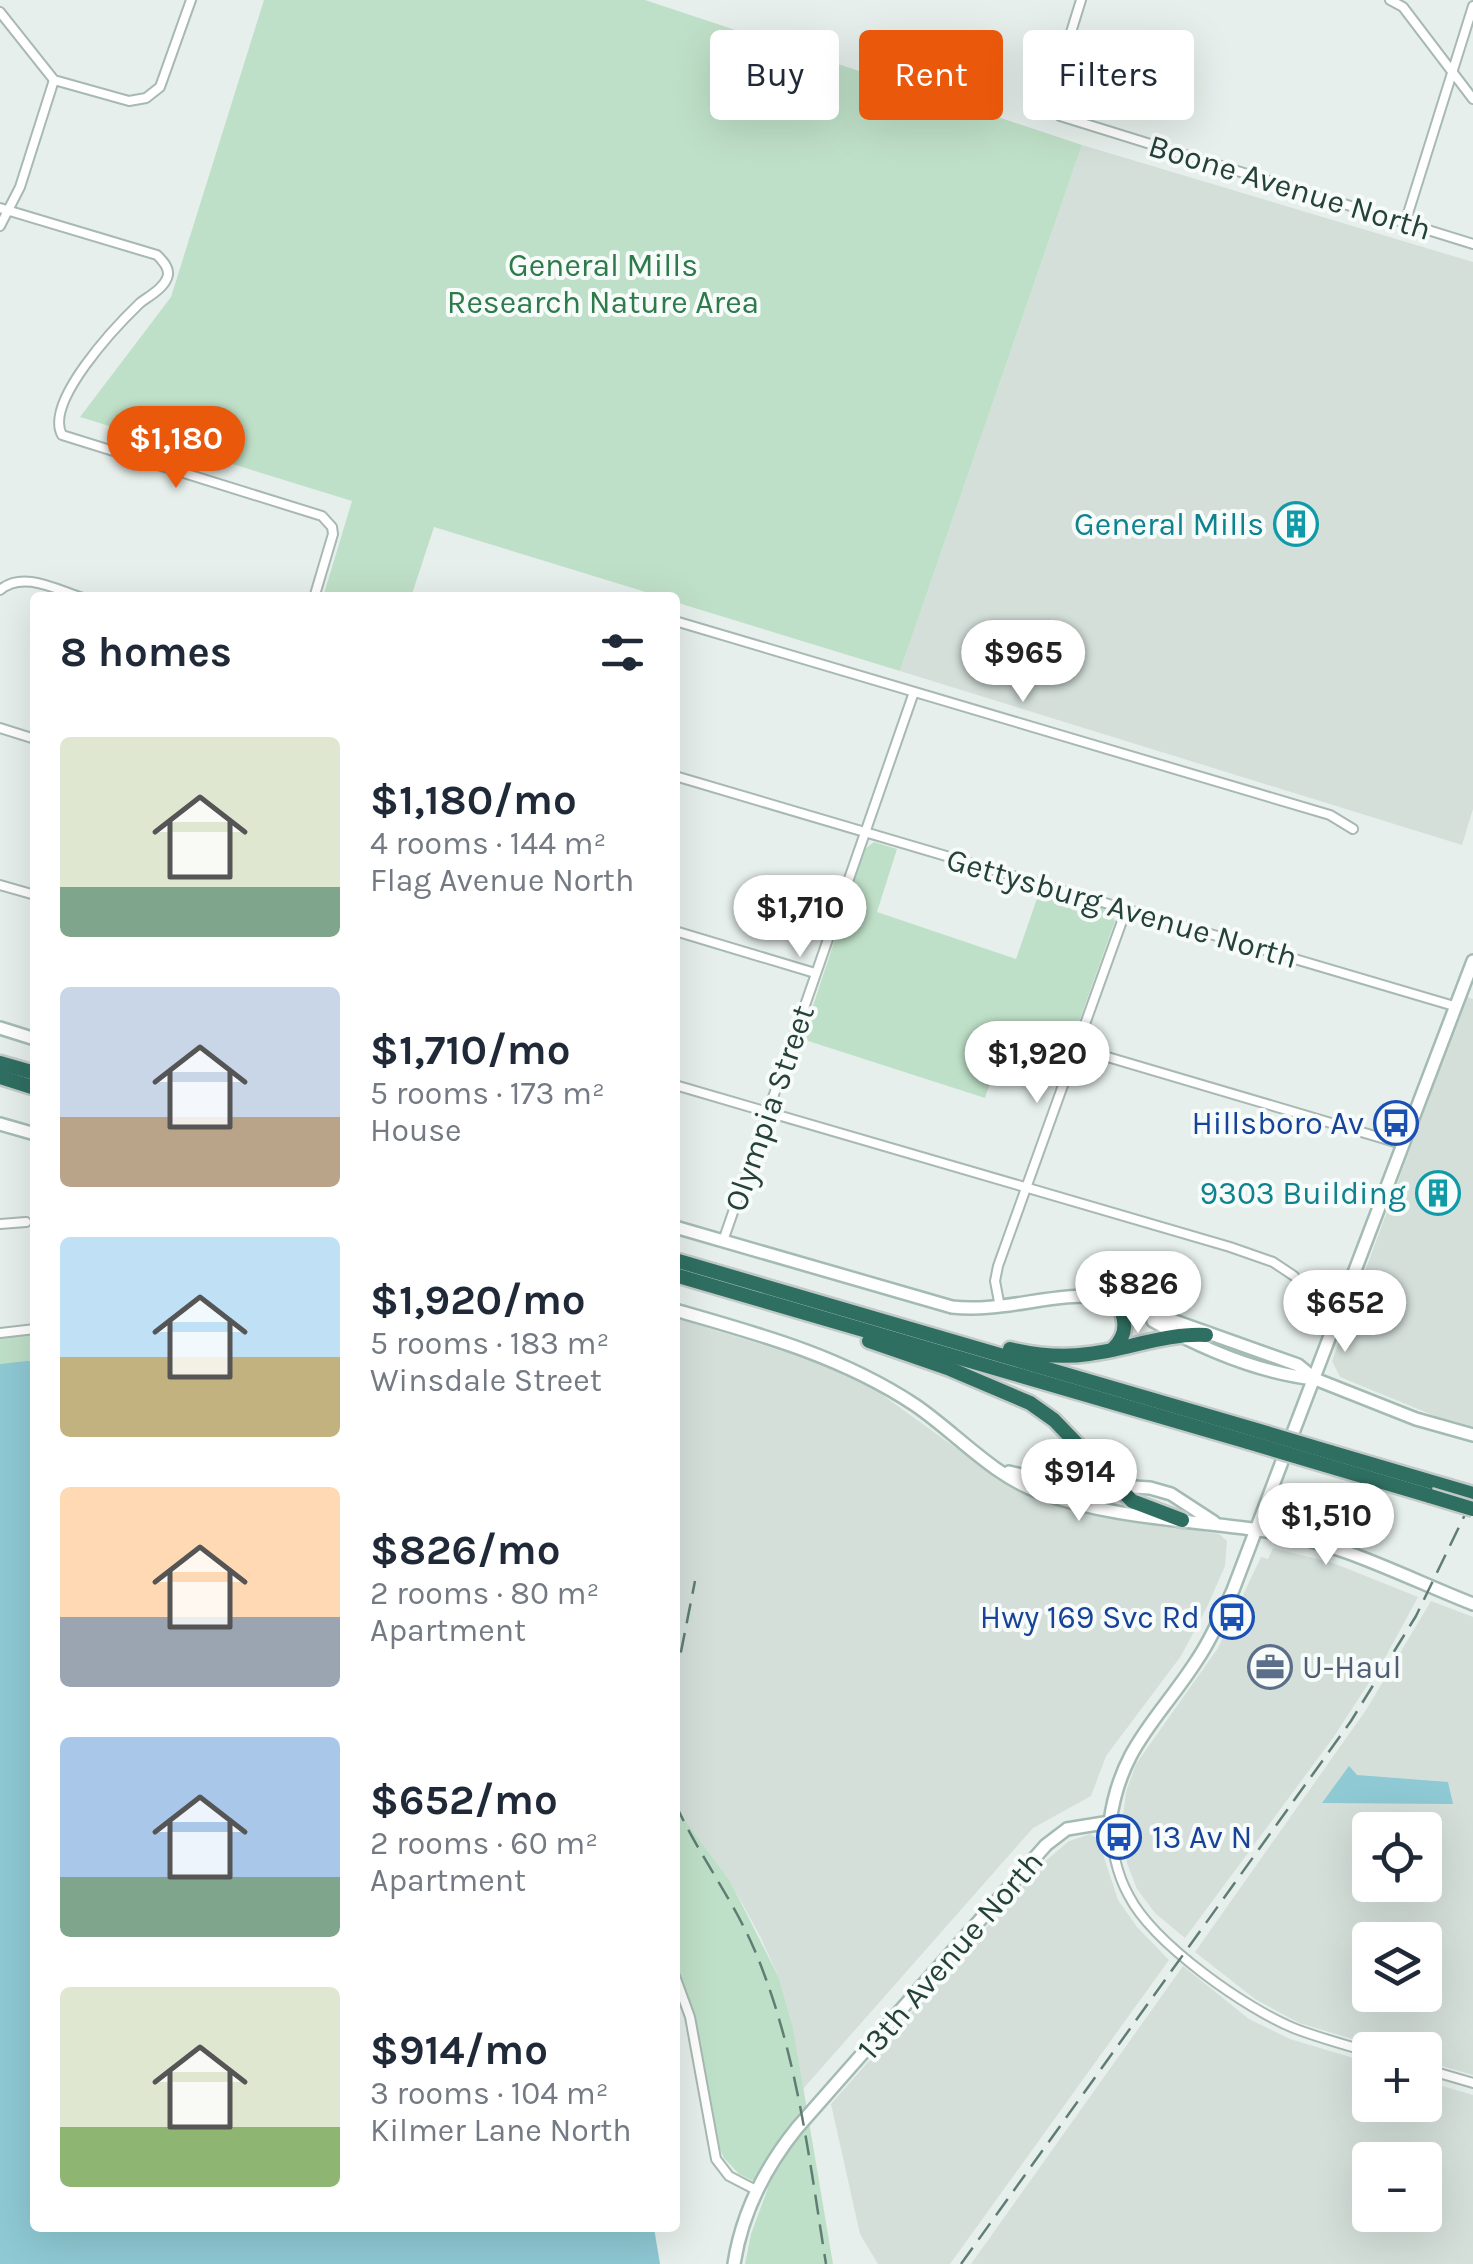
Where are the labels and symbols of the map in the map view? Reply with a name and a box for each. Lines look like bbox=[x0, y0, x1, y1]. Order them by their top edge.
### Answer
street label: Boone Avenue North bbox=[1144, 127, 1436, 248]
park label: General Mills Research Nature Area bbox=[447, 247, 759, 321]
pin: $1,180 bbox=[95, 406, 257, 491]
building icon: General Mills bbox=[1273, 501, 1319, 547]
place label: General Mills bbox=[1074, 506, 1264, 543]
pin: $965 bbox=[964, 620, 1082, 705]
street label: Gettysburg Avenue North bbox=[942, 841, 1301, 976]
pin: $1,710 bbox=[719, 875, 881, 960]
street label: Olympia Street bbox=[717, 1000, 822, 1216]
pin: $1,920 bbox=[956, 1021, 1118, 1106]
bus stop icon: Hillsboro Av bbox=[1373, 1100, 1419, 1146]
place label: Hillsboro Av bbox=[1191, 1105, 1364, 1142]
building icon: 9303 Building bbox=[1415, 1170, 1461, 1216]
place label: 9303 Building bbox=[1199, 1175, 1406, 1212]
pin: $826 bbox=[1079, 1251, 1197, 1336]
pin: $652 bbox=[1286, 1270, 1404, 1355]
pin: $914 bbox=[1020, 1439, 1138, 1524]
pin: $1,510 bbox=[1245, 1483, 1407, 1568]
bus stop icon: Hwy 169 Svc Rd bbox=[1209, 1594, 1255, 1640]
place label: Hwy 169 Svc Rd bbox=[980, 1599, 1200, 1636]
office icon: U-Haul bbox=[1247, 1644, 1293, 1690]
place label: U-Haul bbox=[1302, 1649, 1401, 1686]
bus stop icon: 13 Av N bbox=[1096, 1814, 1142, 1860]
place label: 13 Av N bbox=[1152, 1819, 1252, 1856]
street label: 13th Avenue North bbox=[850, 1844, 1051, 2067]

